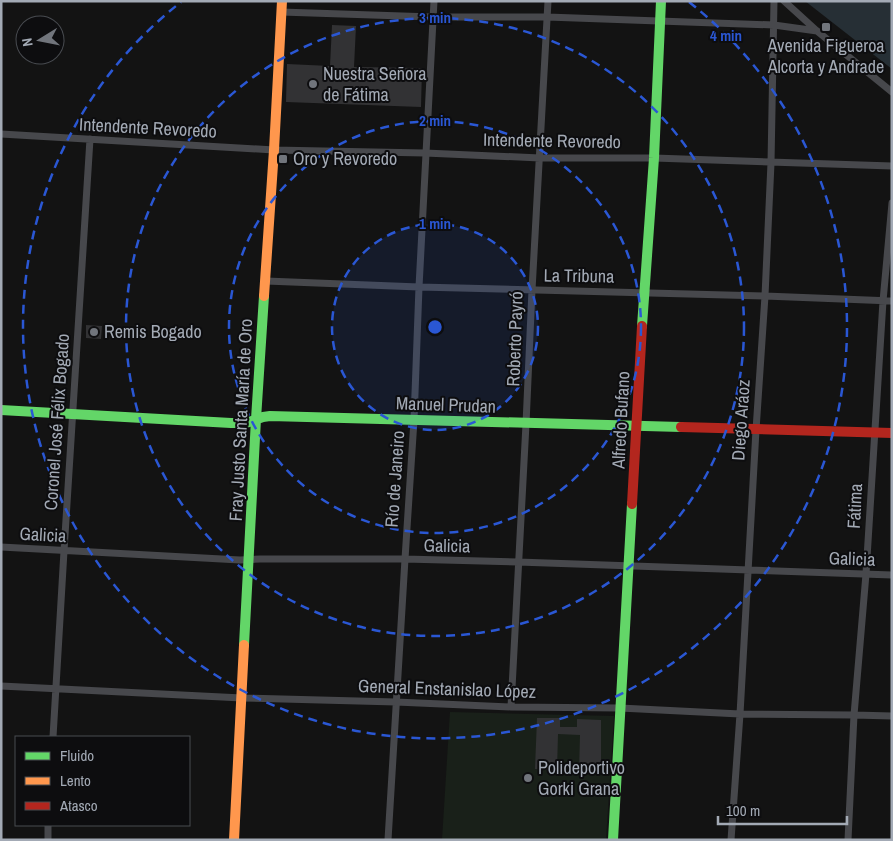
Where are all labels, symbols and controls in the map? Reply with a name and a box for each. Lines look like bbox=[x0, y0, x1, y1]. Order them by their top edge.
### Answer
text: 3 min bbox=[419, 7, 451, 28]
north arrow bbox=[15, 15, 65, 65]
marker: Avenida Figueroa Alcorta y Andrade bbox=[820, 21, 832, 33]
text: 4 min bbox=[710, 25, 742, 46]
place label: Avenida Figueroa Alcorta y Andrade bbox=[766, 33, 885, 79]
text: N bbox=[18, 37, 37, 48]
place label: Nuestra Señora de Fátima bbox=[323, 61, 426, 107]
marker: Nuestra Señora de Fátima bbox=[307, 78, 319, 90]
text: 2 min bbox=[419, 110, 451, 131]
street label: Intendente Revoredo bbox=[79, 111, 218, 144]
street label: Intendente Revoredo bbox=[483, 127, 621, 154]
place label: Oro y Revoredo bbox=[293, 146, 397, 171]
marker: Oro y Revoredo bbox=[277, 153, 289, 165]
text: 1 min bbox=[419, 213, 451, 234]
street label: La Tribuna bbox=[543, 262, 615, 289]
street label: Roberto Payró bbox=[500, 291, 529, 387]
street label: Fray Justo Santa María de Oro bbox=[223, 318, 258, 522]
centre of rings bbox=[426, 318, 444, 336]
place label: Remis Bogado bbox=[104, 319, 202, 344]
marker: Remis Bogado bbox=[88, 326, 100, 338]
street label: Coronel José Félix Bogado bbox=[38, 333, 75, 511]
street label: Alfredo Bufano bbox=[605, 371, 636, 470]
street label: Diego Aráoz bbox=[725, 379, 756, 461]
street label: Manuel Prudan bbox=[396, 390, 496, 419]
street label: Río de Janeiro bbox=[379, 430, 410, 528]
street label: Fátima bbox=[841, 483, 868, 529]
street label: Galicia bbox=[19, 521, 67, 548]
street label: Galicia bbox=[423, 533, 471, 558]
street label: Galicia bbox=[828, 545, 876, 572]
street label: General Enstanislao López bbox=[358, 673, 536, 704]
legend bbox=[15, 736, 190, 826]
text: Fluido bbox=[60, 745, 94, 766]
place label: Polideportivo Gorki Grana bbox=[538, 755, 625, 801]
text: Lento bbox=[60, 770, 91, 791]
marker: Polideportivo Gorki Grana bbox=[522, 772, 534, 784]
scale bar bbox=[718, 794, 847, 826]
text: Atasco bbox=[59, 795, 98, 816]
text: 100 m bbox=[726, 800, 760, 821]

